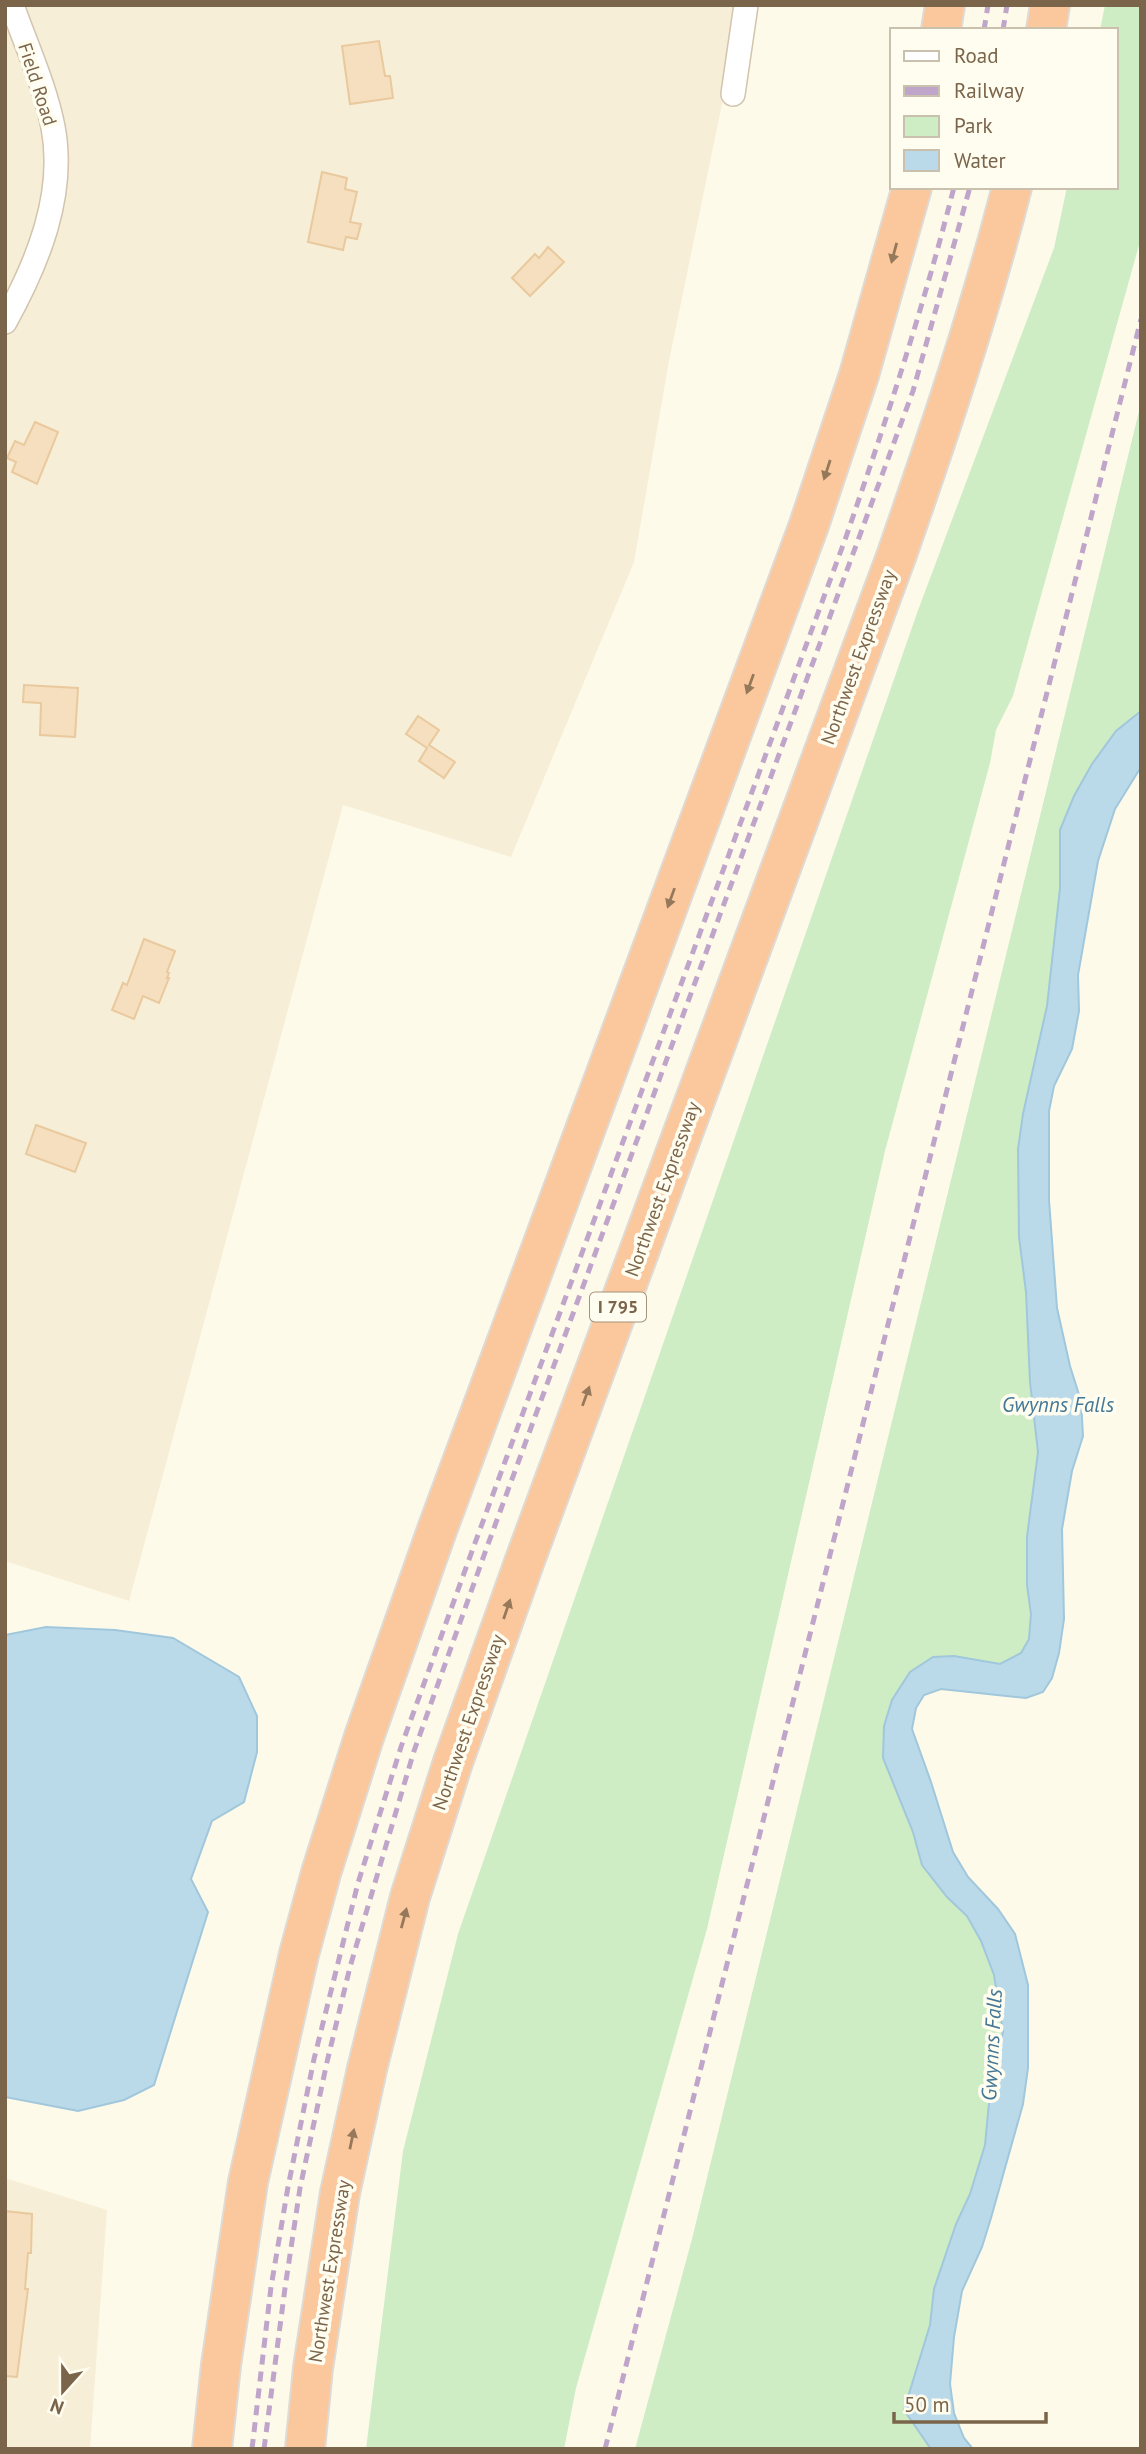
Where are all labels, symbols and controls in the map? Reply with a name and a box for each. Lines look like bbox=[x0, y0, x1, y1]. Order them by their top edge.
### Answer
legend bbox=[890, 28, 1118, 189]
street label: Field Road bbox=[13, 40, 63, 128]
text: Road bbox=[954, 42, 998, 69]
text: Railway bbox=[954, 77, 1024, 104]
text: Park bbox=[954, 112, 993, 139]
text: Water bbox=[954, 147, 1006, 174]
one-way arrow bbox=[889, 243, 899, 264]
one-way arrow bbox=[821, 460, 832, 481]
street label: Northwest Expressway bbox=[815, 566, 901, 748]
one-way arrow bbox=[744, 674, 755, 695]
one-way arrow bbox=[665, 887, 676, 908]
street label: Northwest Expressway bbox=[619, 1098, 705, 1280]
road number: I 795 bbox=[590, 1292, 646, 1322]
one-way arrow bbox=[580, 1385, 591, 1406]
water label: Gwynns Falls bbox=[1002, 1391, 1115, 1418]
one-way arrow bbox=[502, 1599, 513, 1620]
street label: Northwest Expressway bbox=[427, 1631, 509, 1813]
one-way arrow bbox=[399, 1907, 410, 1929]
water label: Gwynns Falls bbox=[975, 1988, 1008, 2102]
one-way arrow bbox=[346, 2128, 357, 2150]
street label: Northwest Expressway bbox=[303, 2178, 355, 2364]
north arrow bbox=[28, 2356, 98, 2426]
scale bar bbox=[894, 2380, 1046, 2424]
text: 50 m bbox=[904, 2391, 950, 2418]
text: N bbox=[47, 2393, 67, 2420]

